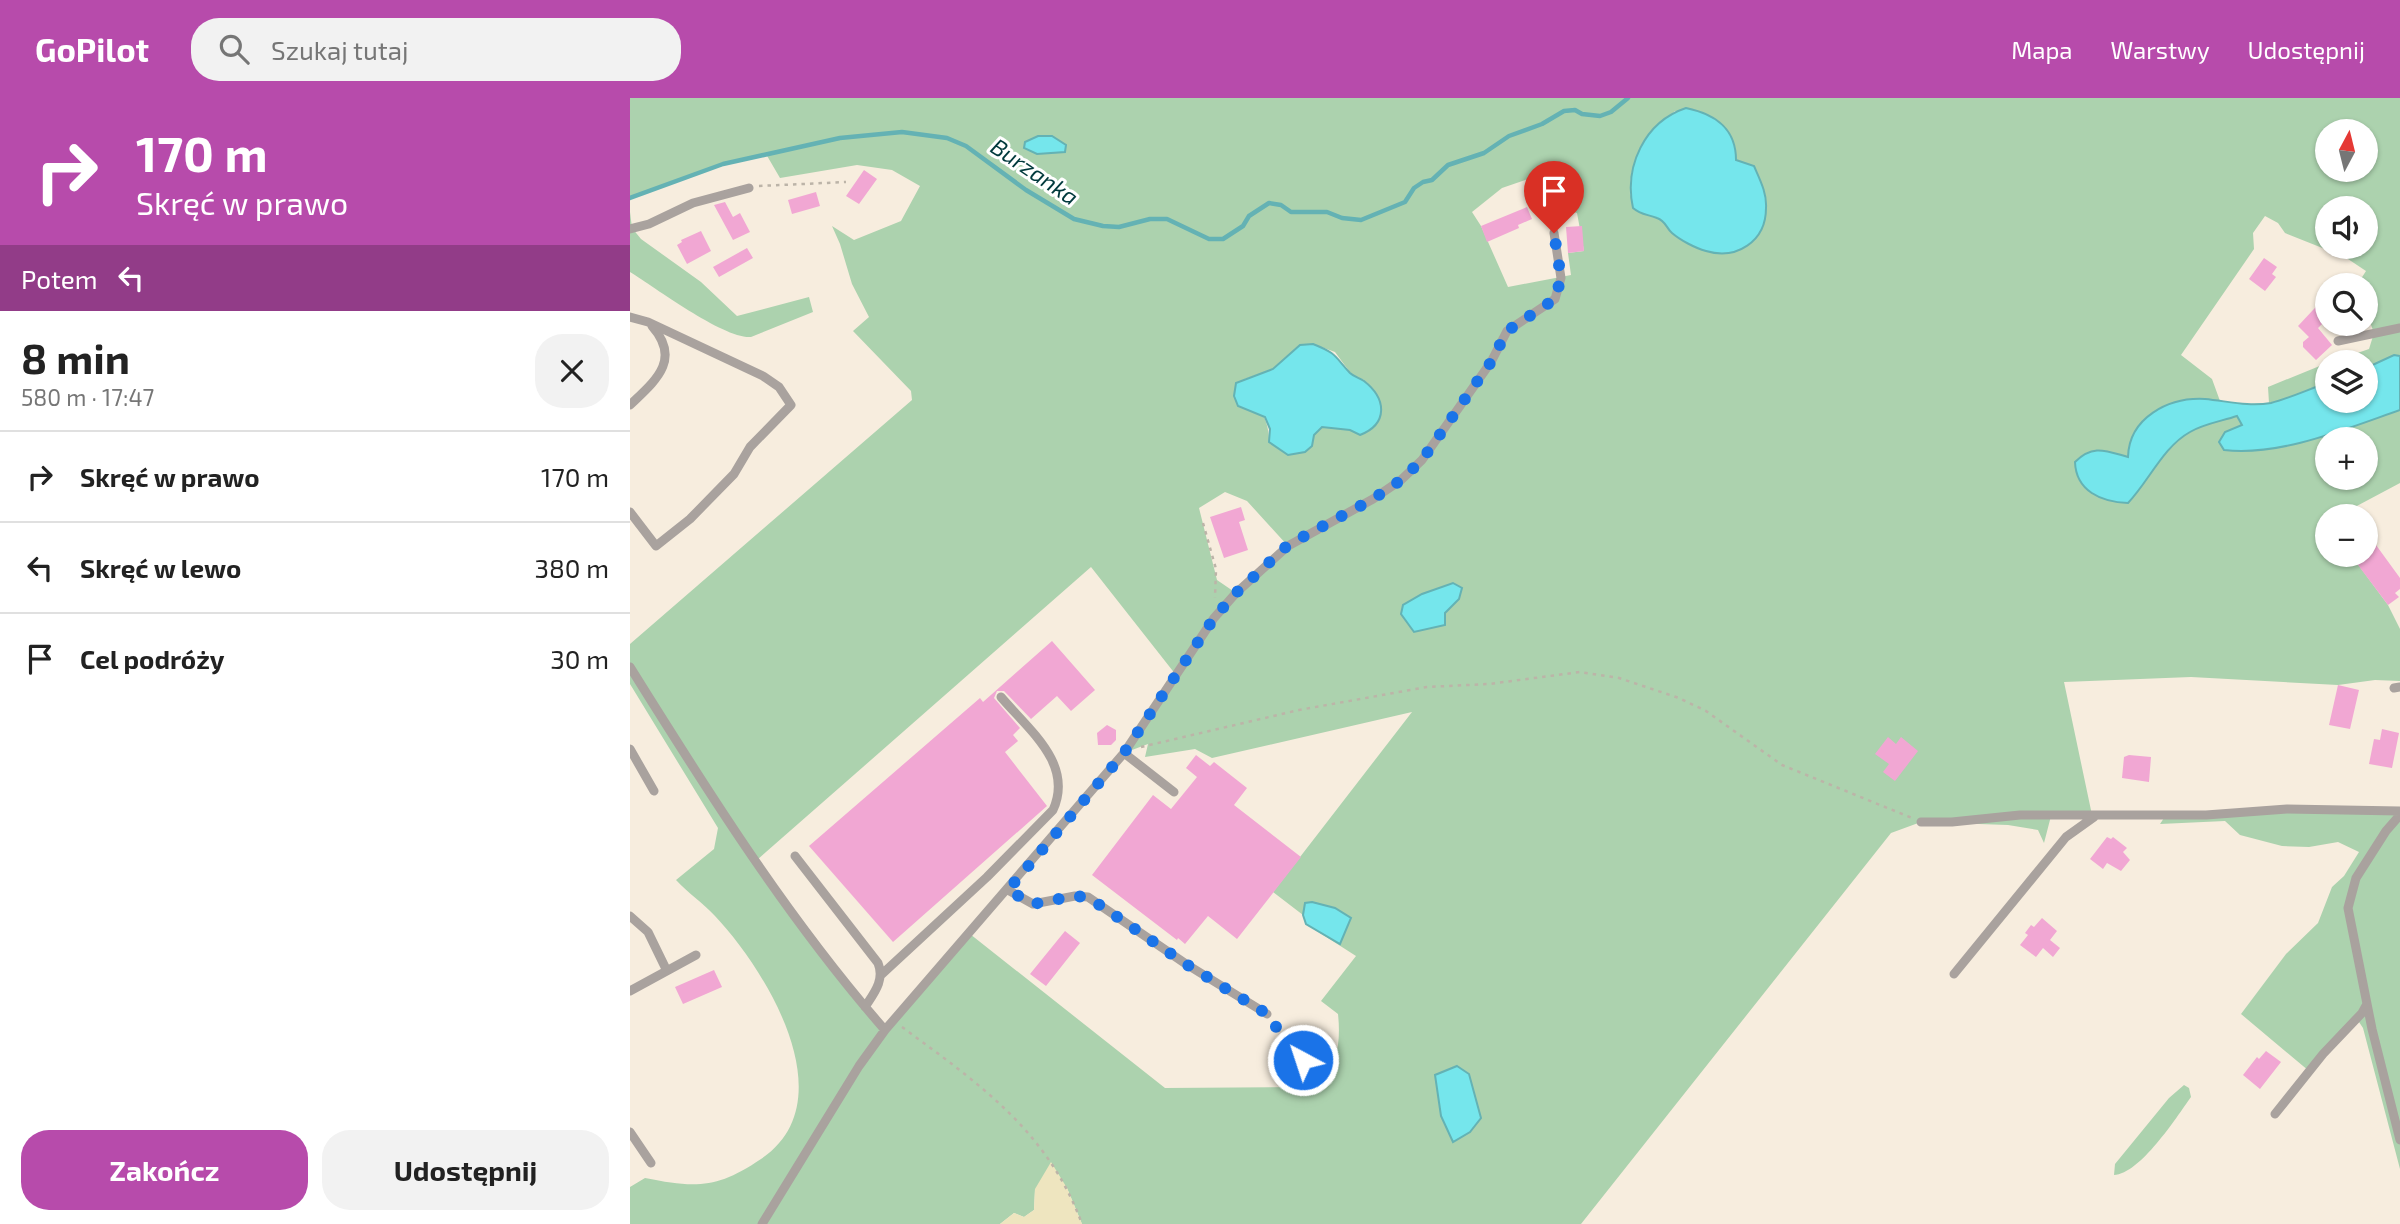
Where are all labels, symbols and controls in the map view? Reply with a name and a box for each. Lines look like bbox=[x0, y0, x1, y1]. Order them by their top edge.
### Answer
search box bbox=[191, 18, 681, 81]
text: GoPilot bbox=[35, 29, 149, 69]
icon: search bbox=[215, 30, 253, 68]
text: Szukaj tutaj bbox=[271, 34, 409, 65]
text: Mapa bbox=[2011, 35, 2073, 64]
text: Warstwy bbox=[2111, 35, 2210, 64]
text: Udostępnij bbox=[2248, 35, 2365, 64]
north arrow bbox=[2315, 119, 2378, 182]
map controls bbox=[2315, 119, 2378, 567]
text: 170 m bbox=[136, 123, 268, 182]
icon: right bbox=[21, 126, 112, 217]
water label: Burzanka bbox=[986, 132, 1084, 210]
pin bbox=[1524, 161, 1584, 233]
icon: arrive bbox=[1535, 172, 1573, 210]
text: Skręć w prawo bbox=[136, 183, 348, 221]
button: sound bbox=[2315, 196, 2378, 259]
icon: left bbox=[112, 259, 150, 297]
text: Potem bbox=[21, 263, 98, 294]
button: search bbox=[2315, 273, 2378, 336]
text: 8 min bbox=[21, 332, 130, 382]
button: close bbox=[535, 334, 609, 408]
button: layers bbox=[2315, 350, 2378, 413]
text: 580 m · 17:47 bbox=[21, 383, 154, 411]
button: + bbox=[2315, 427, 2378, 490]
icon: right bbox=[21, 458, 59, 496]
text: Skręć w prawo bbox=[80, 461, 260, 492]
text: 170 m bbox=[541, 461, 609, 492]
button: − bbox=[2315, 504, 2378, 567]
icon: left bbox=[21, 549, 59, 587]
text: Skręć w lewo bbox=[80, 552, 241, 583]
text: 380 m bbox=[535, 552, 609, 583]
icon: arrive bbox=[21, 640, 59, 678]
text: Cel podróży bbox=[80, 643, 225, 674]
text: 30 m bbox=[550, 643, 609, 674]
position arrow bbox=[1266, 1023, 1340, 1097]
button: Zakończ bbox=[21, 1130, 308, 1210]
button: Udostępnij bbox=[322, 1130, 609, 1210]

